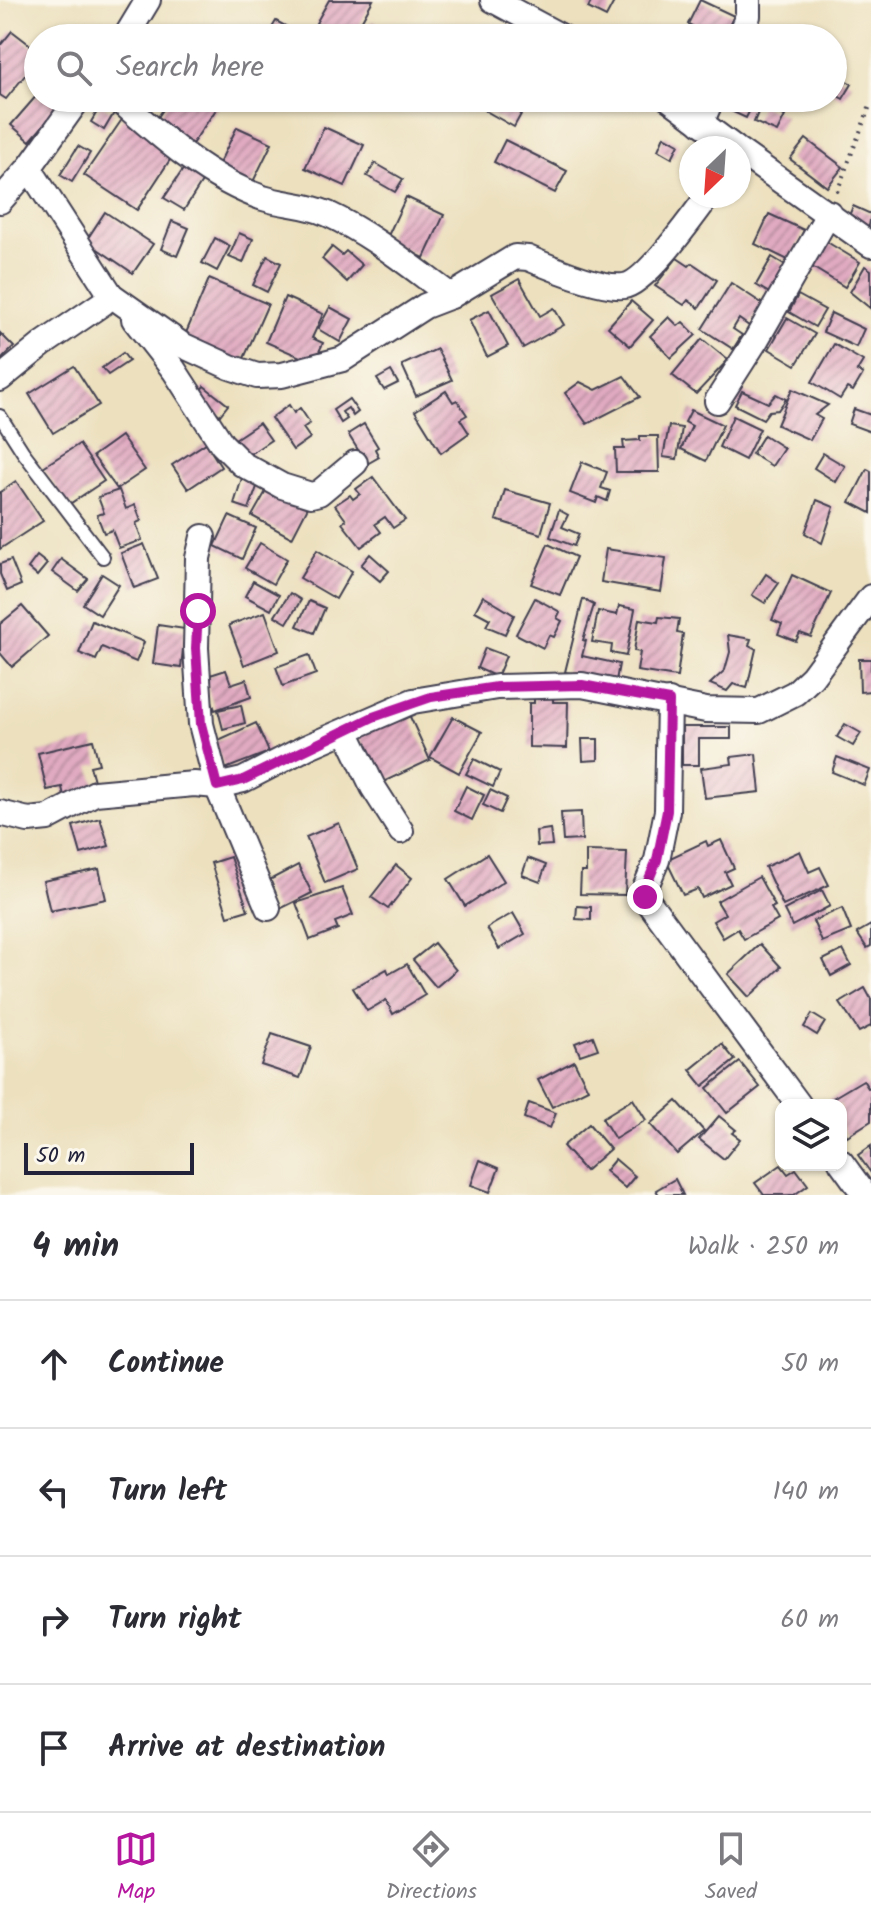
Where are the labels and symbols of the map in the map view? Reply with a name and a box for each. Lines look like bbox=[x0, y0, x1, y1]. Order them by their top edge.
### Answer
north arrow bbox=[679, 136, 751, 208]
route start bbox=[180, 593, 216, 629]
route end bbox=[627, 879, 663, 915]
scale bar bbox=[24, 1139, 194, 1175]

